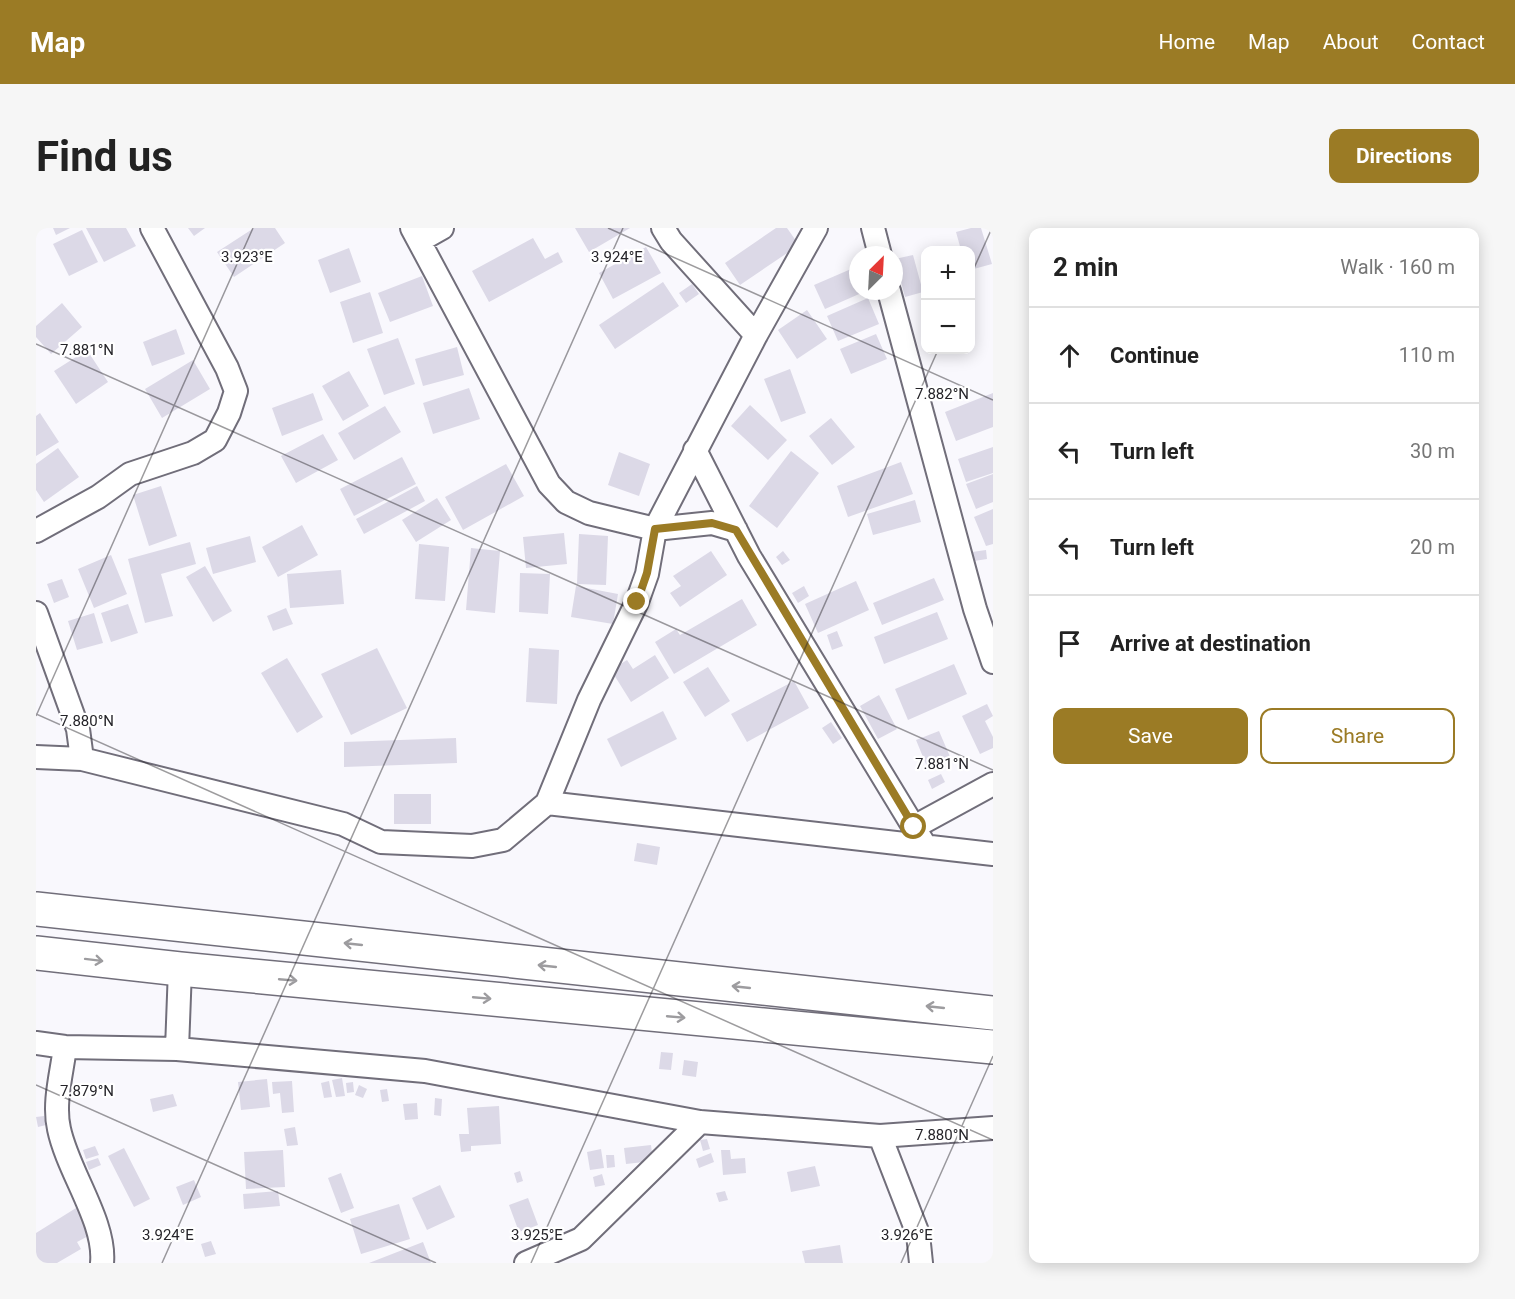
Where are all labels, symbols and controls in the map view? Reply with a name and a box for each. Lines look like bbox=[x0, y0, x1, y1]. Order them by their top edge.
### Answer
text: Map bbox=[30, 26, 85, 59]
text: Home bbox=[1159, 30, 1215, 54]
text: Map bbox=[1248, 30, 1290, 54]
text: About bbox=[1323, 30, 1379, 54]
text: Contact bbox=[1412, 30, 1485, 54]
button: Directions bbox=[1329, 129, 1479, 183]
text: Find us bbox=[36, 132, 173, 181]
north arrow bbox=[849, 246, 903, 300]
map controls bbox=[921, 246, 975, 354]
button: + bbox=[921, 246, 975, 300]
text: 3.923°E bbox=[221, 248, 273, 266]
text: 3.924°E bbox=[591, 248, 643, 266]
text: 2 min bbox=[1053, 252, 1118, 282]
text: Walk · 160 m bbox=[1340, 255, 1455, 279]
button: − bbox=[921, 300, 975, 354]
icon: ahead bbox=[1053, 339, 1086, 372]
text: 7.881°N bbox=[60, 341, 114, 359]
text: Continue bbox=[1110, 343, 1199, 368]
text: 110 m bbox=[1399, 343, 1455, 367]
text: 7.882°N bbox=[915, 385, 969, 403]
icon: left bbox=[1053, 435, 1086, 468]
text: Turn left bbox=[1110, 439, 1194, 464]
text: 30 m bbox=[1410, 439, 1455, 463]
icon: left bbox=[1053, 531, 1086, 564]
text: Turn left bbox=[1110, 535, 1194, 560]
text: 20 m bbox=[1410, 535, 1455, 559]
route end bbox=[623, 588, 649, 614]
icon: arrive bbox=[1053, 627, 1086, 660]
text: Arrive at destination bbox=[1110, 631, 1311, 656]
button: Save bbox=[1053, 708, 1248, 764]
button: Share bbox=[1260, 708, 1455, 764]
text: 7.880°N bbox=[60, 712, 114, 730]
text: 7.881°N bbox=[915, 755, 969, 773]
route start bbox=[900, 813, 926, 839]
one-way arrow bbox=[344, 938, 364, 949]
one-way arrow bbox=[84, 954, 104, 965]
one-way arrow bbox=[538, 960, 557, 971]
one-way arrow bbox=[278, 975, 298, 986]
one-way arrow bbox=[731, 981, 751, 992]
one-way arrow bbox=[472, 993, 492, 1004]
one-way arrow bbox=[925, 1002, 945, 1013]
one-way arrow bbox=[666, 1012, 686, 1023]
text: 7.879°N bbox=[60, 1082, 114, 1100]
text: 7.880°N bbox=[915, 1126, 969, 1144]
text: 3.924°E bbox=[142, 1226, 194, 1244]
text: 3.925°E bbox=[511, 1226, 563, 1244]
text: 3.926°E bbox=[881, 1226, 933, 1244]

